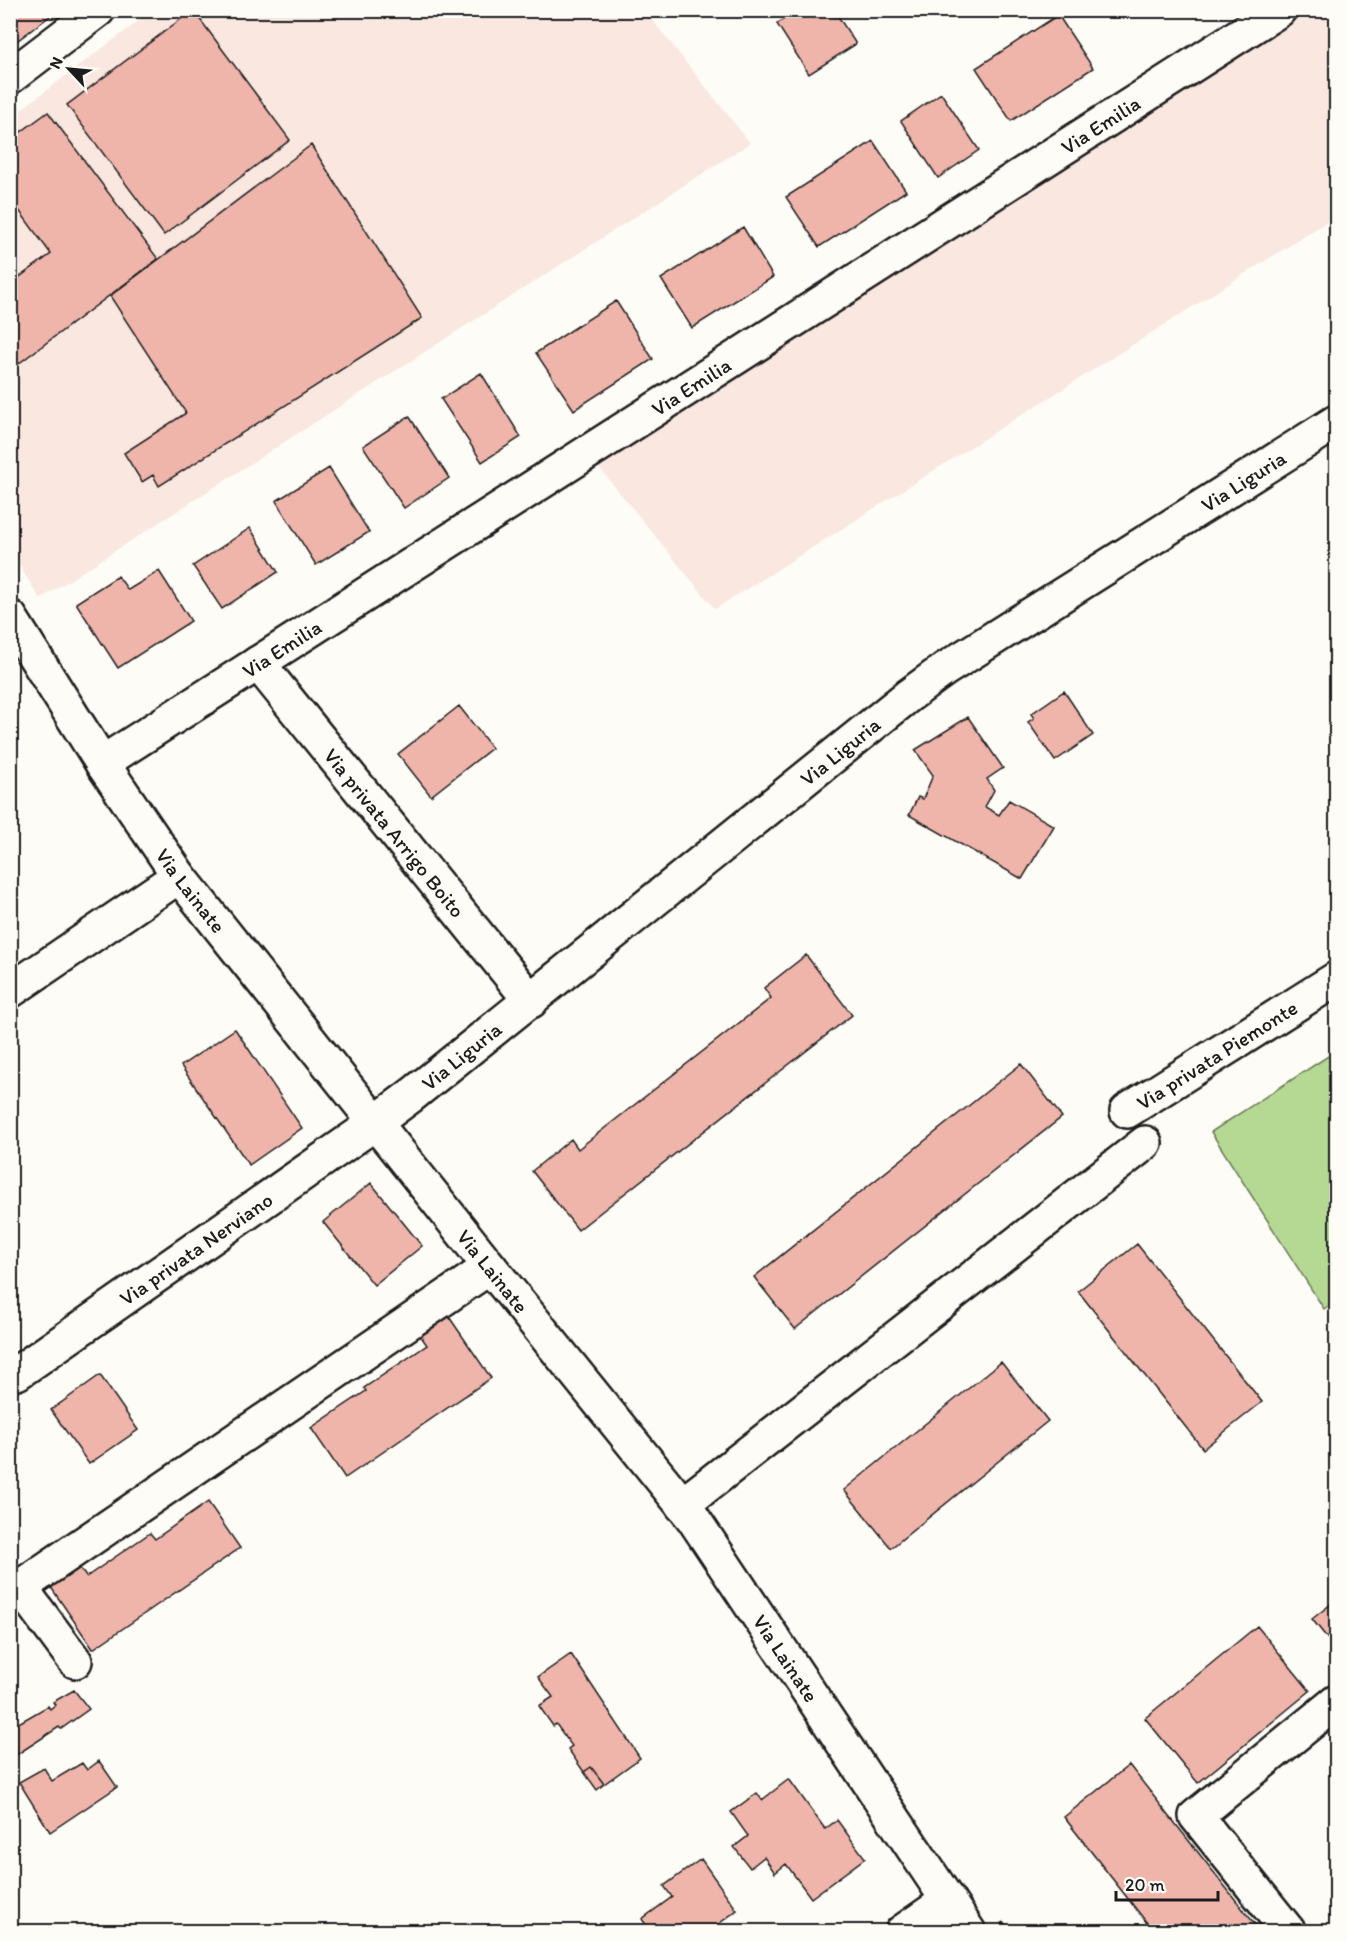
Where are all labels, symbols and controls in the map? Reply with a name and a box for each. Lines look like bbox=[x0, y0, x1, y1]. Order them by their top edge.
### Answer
north arrow bbox=[39, 39, 99, 99]
text: N bbox=[45, 54, 67, 72]
street label: Via Emilia bbox=[1056, 90, 1144, 159]
street label: Via Emilia bbox=[647, 352, 735, 421]
street label: Via Liguria bbox=[1196, 445, 1290, 517]
street label: Via Emilia bbox=[237, 614, 326, 683]
street label: Via Liguria bbox=[795, 711, 885, 791]
street label: Via privata Arrigo Boito bbox=[319, 743, 471, 922]
street label: Via Lainate bbox=[151, 843, 232, 938]
street label: Via privata Piemonte bbox=[1131, 994, 1302, 1115]
street label: Via Liguria bbox=[416, 1016, 506, 1095]
street label: Via privata Nerviano bbox=[114, 1186, 277, 1310]
street label: Via Lainate bbox=[452, 1224, 534, 1318]
street label: Via Lainate bbox=[748, 1609, 824, 1707]
scale bar bbox=[1116, 1864, 1218, 1902]
text: 20 m bbox=[1125, 1874, 1165, 1896]

